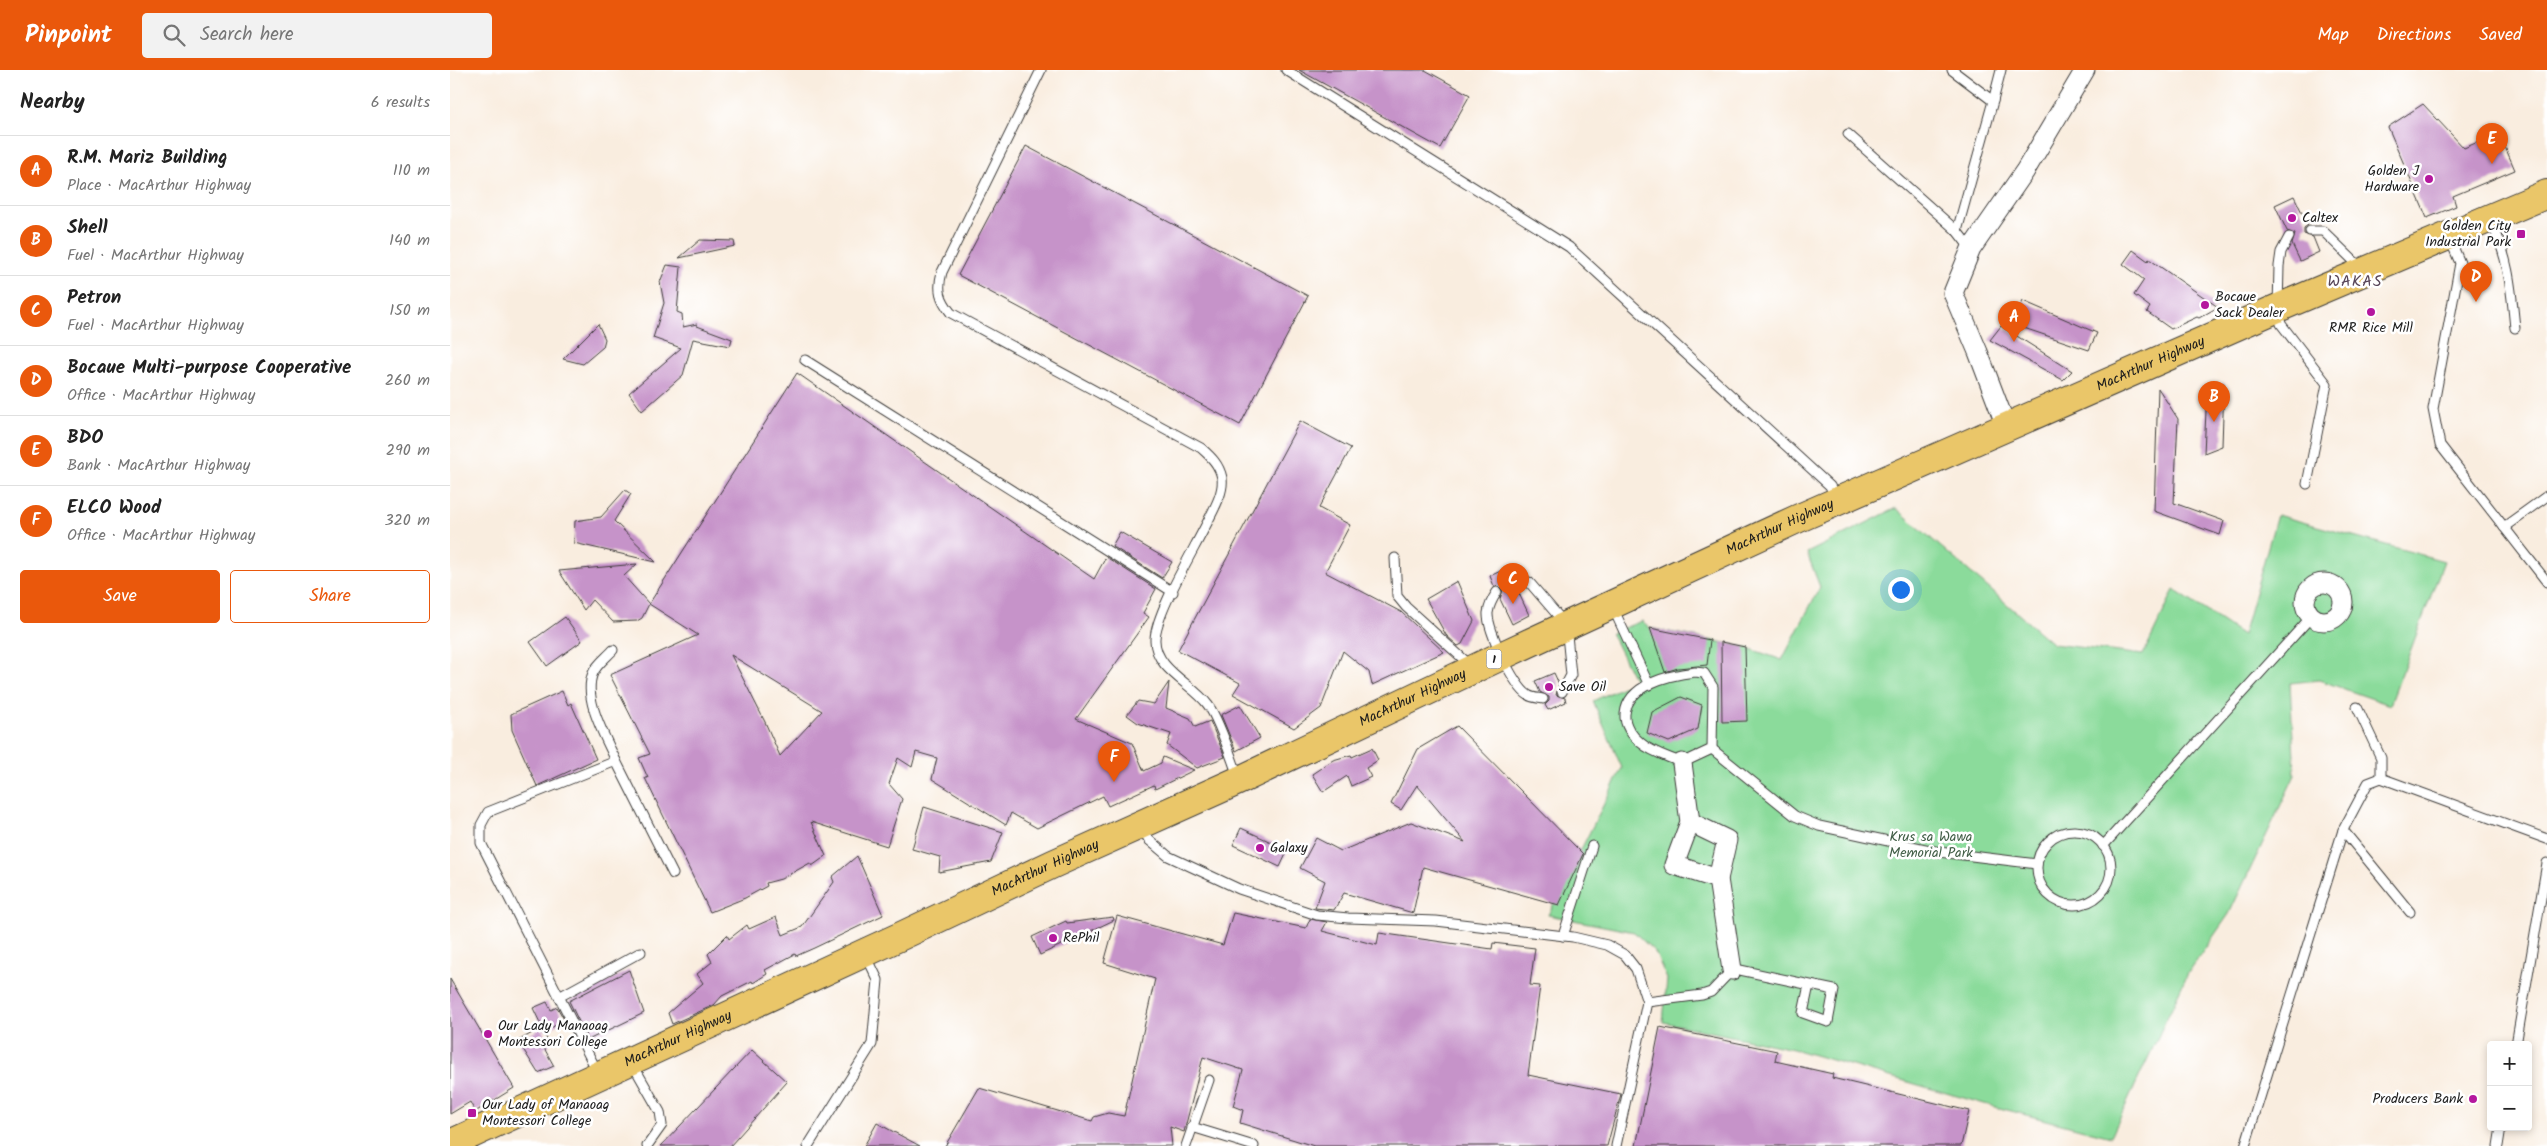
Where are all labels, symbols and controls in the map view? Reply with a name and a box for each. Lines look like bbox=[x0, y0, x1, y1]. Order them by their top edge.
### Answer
search box bbox=[142, 13, 492, 58]
text: Pinpoint bbox=[25, 16, 112, 55]
text: Search here bbox=[200, 20, 294, 50]
icon: search bbox=[160, 21, 188, 49]
text: Map bbox=[2317, 21, 2349, 50]
text: Directions bbox=[2377, 21, 2451, 50]
text: Saved bbox=[2479, 21, 2522, 50]
text: Nearby bbox=[20, 86, 85, 119]
text: 6 results bbox=[371, 90, 430, 115]
pin: E bbox=[2476, 123, 2508, 164]
text: R.M. Mariz Building bbox=[67, 143, 227, 173]
text: A bbox=[31, 158, 41, 183]
text: 110 m bbox=[393, 158, 430, 183]
place label: Golden J Hardware bbox=[2365, 160, 2420, 198]
text: Place · MacArthur Highway bbox=[67, 173, 251, 198]
marker: Golden J Hardware bbox=[2423, 173, 2435, 185]
place label: Caltex bbox=[2302, 207, 2339, 229]
marker: Caltex bbox=[2286, 212, 2298, 224]
text: Shell bbox=[67, 213, 108, 243]
place label: Golden City Industrial Park bbox=[2425, 215, 2511, 253]
text: B bbox=[31, 228, 41, 253]
text: 140 m bbox=[389, 228, 430, 253]
marker: Golden City Industrial Park bbox=[2515, 228, 2527, 240]
text: Fuel · MacArthur Highway bbox=[67, 243, 244, 268]
pin: D bbox=[2460, 261, 2492, 302]
district label: WAKAS bbox=[2328, 269, 2382, 294]
text: Petron bbox=[67, 283, 121, 313]
place label: Bocaue Sack Dealer bbox=[2215, 286, 2285, 324]
text: C bbox=[31, 298, 41, 323]
text: 150 m bbox=[389, 298, 430, 323]
marker: Bocaue Sack Dealer bbox=[2199, 299, 2211, 311]
pin: A bbox=[1998, 301, 2030, 342]
marker: RMR Rice Mill bbox=[2365, 306, 2377, 318]
text: Fuel · MacArthur Highway bbox=[67, 313, 244, 338]
place label: RMR Rice Mill bbox=[2329, 317, 2414, 339]
street label: MacArthur Highway bbox=[2093, 330, 2209, 397]
text: Bocaue Multi-purpose Cooperative bbox=[67, 353, 351, 383]
text: D bbox=[31, 368, 41, 393]
text: 260 m bbox=[385, 368, 430, 393]
pin: B bbox=[2198, 381, 2230, 422]
text: Office · MacArthur Highway bbox=[67, 383, 255, 408]
text: BDO bbox=[67, 423, 103, 453]
text: E bbox=[32, 438, 40, 463]
text: 290 m bbox=[386, 438, 430, 463]
text: Bank · MacArthur Highway bbox=[67, 453, 250, 478]
text: ELCO Wood bbox=[67, 493, 161, 523]
street label: MacArthur Highway bbox=[1722, 493, 1838, 561]
text: F bbox=[32, 508, 40, 533]
text: 320 m bbox=[384, 508, 430, 533]
text: Office · MacArthur Highway bbox=[67, 523, 255, 548]
pin: C bbox=[1497, 563, 1529, 604]
button: Save bbox=[20, 570, 220, 623]
button: Share bbox=[230, 570, 430, 623]
your location bbox=[1888, 577, 1914, 603]
road number: 1 bbox=[1486, 650, 1502, 668]
street label: MacArthur Highway bbox=[1355, 663, 1470, 733]
place label: Save Oil bbox=[1559, 676, 1607, 698]
marker: Save Oil bbox=[1543, 681, 1555, 693]
pin: F bbox=[1098, 741, 1130, 782]
park label: Krus sa Wawa Memorial Park bbox=[1889, 826, 1973, 864]
street label: MacArthur Highway bbox=[988, 834, 1103, 903]
place label: Galaxy bbox=[1270, 837, 1308, 859]
marker: Galaxy bbox=[1254, 842, 1266, 854]
place label: RePhil bbox=[1063, 927, 1100, 949]
marker: RePhil bbox=[1047, 932, 1059, 944]
street label: MacArthur Highway bbox=[620, 1004, 736, 1073]
place label: Our Lady Manaoag Montessori College bbox=[498, 1015, 608, 1053]
marker: Our Lady Manaoag Montessori College bbox=[482, 1028, 494, 1040]
map controls bbox=[2487, 1041, 2532, 1131]
button: + bbox=[2487, 1041, 2532, 1086]
button: − bbox=[2487, 1086, 2532, 1131]
place label: Producers Bank bbox=[2372, 1088, 2463, 1110]
marker: Producers Bank bbox=[2467, 1093, 2479, 1105]
place label: Our Lady of Manaoag Montessori College bbox=[482, 1094, 609, 1132]
marker: Our Lady of Manaoag Montessori College bbox=[466, 1107, 478, 1119]

